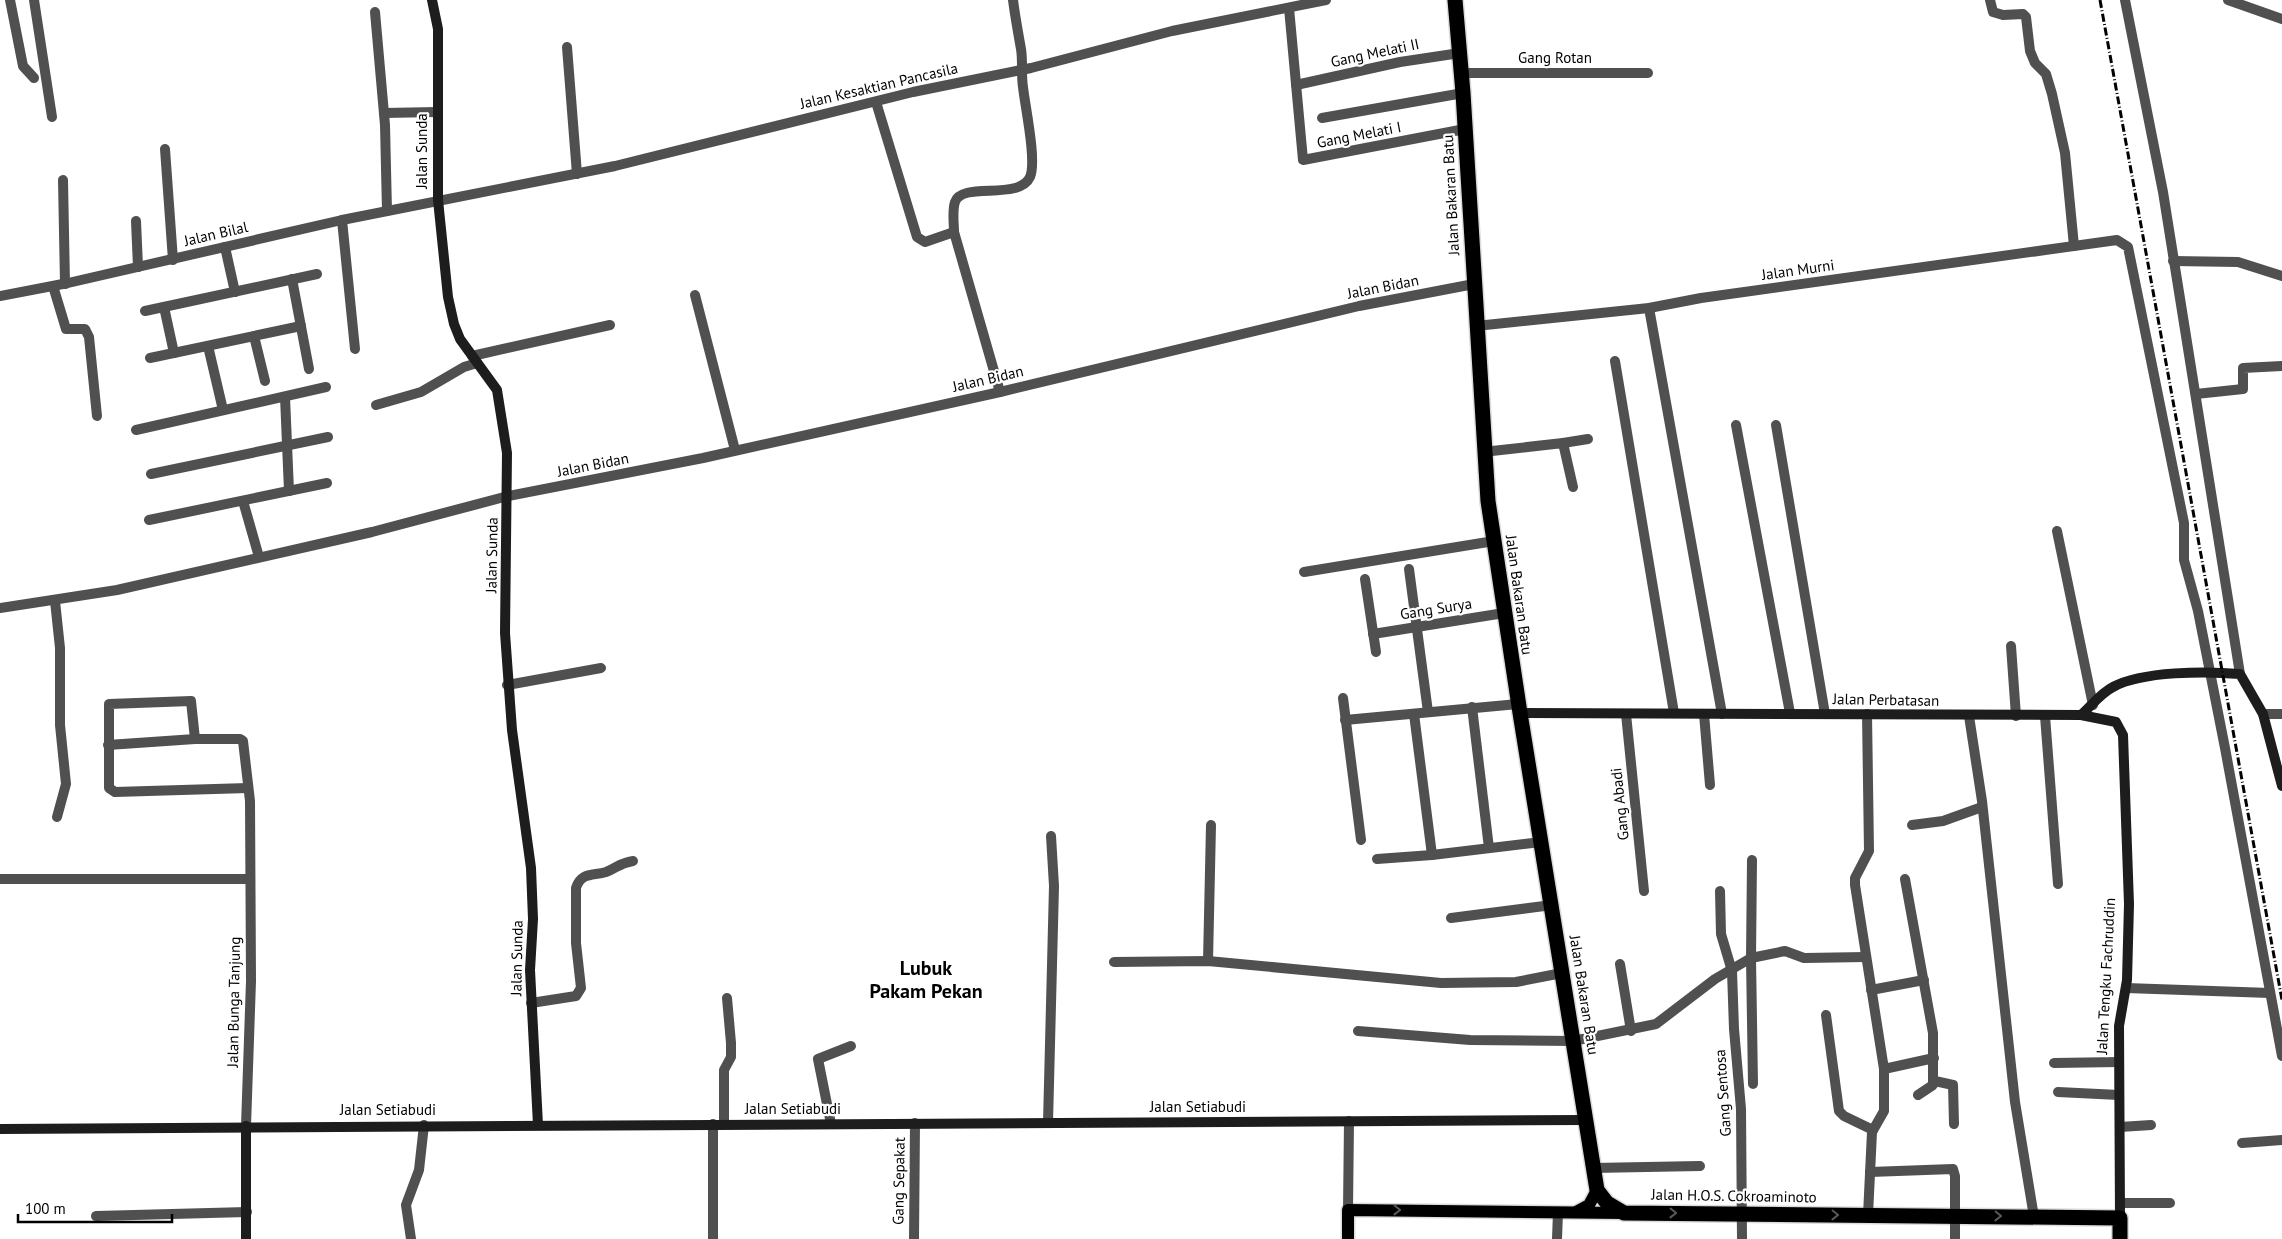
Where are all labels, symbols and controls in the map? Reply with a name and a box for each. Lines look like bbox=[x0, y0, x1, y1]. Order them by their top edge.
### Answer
street label: Gang Melati II bbox=[1329, 34, 1421, 71]
street label: Gang Rotan bbox=[1518, 48, 1592, 67]
street label: Jalan Kesaktian Pancasila bbox=[797, 58, 960, 113]
street label: Jalan Sunda bbox=[412, 113, 431, 190]
street label: Gang Melati I bbox=[1315, 117, 1403, 152]
street label: Jalan Bakaran Batu bbox=[1438, 134, 1463, 257]
street label: Jalan Bilal bbox=[181, 217, 250, 250]
street label: Jalan Murni bbox=[1759, 255, 1835, 284]
street label: Jalan Bidan bbox=[1345, 270, 1420, 303]
street label: Jalan Bidan bbox=[950, 361, 1025, 396]
street label: Jalan Bidan bbox=[555, 448, 630, 481]
street label: Jalan Sunda bbox=[481, 517, 502, 594]
street label: Jalan Bakaran Batu bbox=[1502, 533, 1537, 656]
street label: Gang Surya bbox=[1399, 593, 1473, 624]
street label: Jalan Perbatasan bbox=[1832, 689, 1939, 710]
street label: Gang Abadi bbox=[1606, 767, 1633, 841]
street label: Jalan Tengku Fachruddin bbox=[2092, 897, 2119, 1056]
street label: Jalan Sunda bbox=[506, 920, 527, 997]
street label: Jalan Bakaran Batu bbox=[1566, 933, 1603, 1056]
street label: Jalan Bunga Tanjung bbox=[223, 936, 244, 1068]
district label: Lubuk Pakam Pekan bbox=[869, 955, 983, 1004]
street label: Gang Sentosa bbox=[1710, 1049, 1735, 1137]
street label: Jalan Setiabudi bbox=[1149, 1097, 1246, 1116]
street label: Jalan Setiabudi bbox=[744, 1099, 841, 1118]
street label: Jalan Setiabudi bbox=[339, 1100, 436, 1119]
street label: Gang Sepakat bbox=[888, 1137, 909, 1225]
street label: Jalan H.O.S. Cokroaminoto bbox=[1650, 1185, 1817, 1206]
scale bar bbox=[18, 1192, 171, 1224]
text: 100 m bbox=[25, 1199, 66, 1218]
one-way arrow bbox=[1394, 1205, 1401, 1215]
one-way arrow bbox=[1669, 1208, 1677, 1218]
one-way arrow bbox=[1832, 1210, 1839, 1220]
one-way arrow bbox=[1994, 1211, 2002, 1222]

